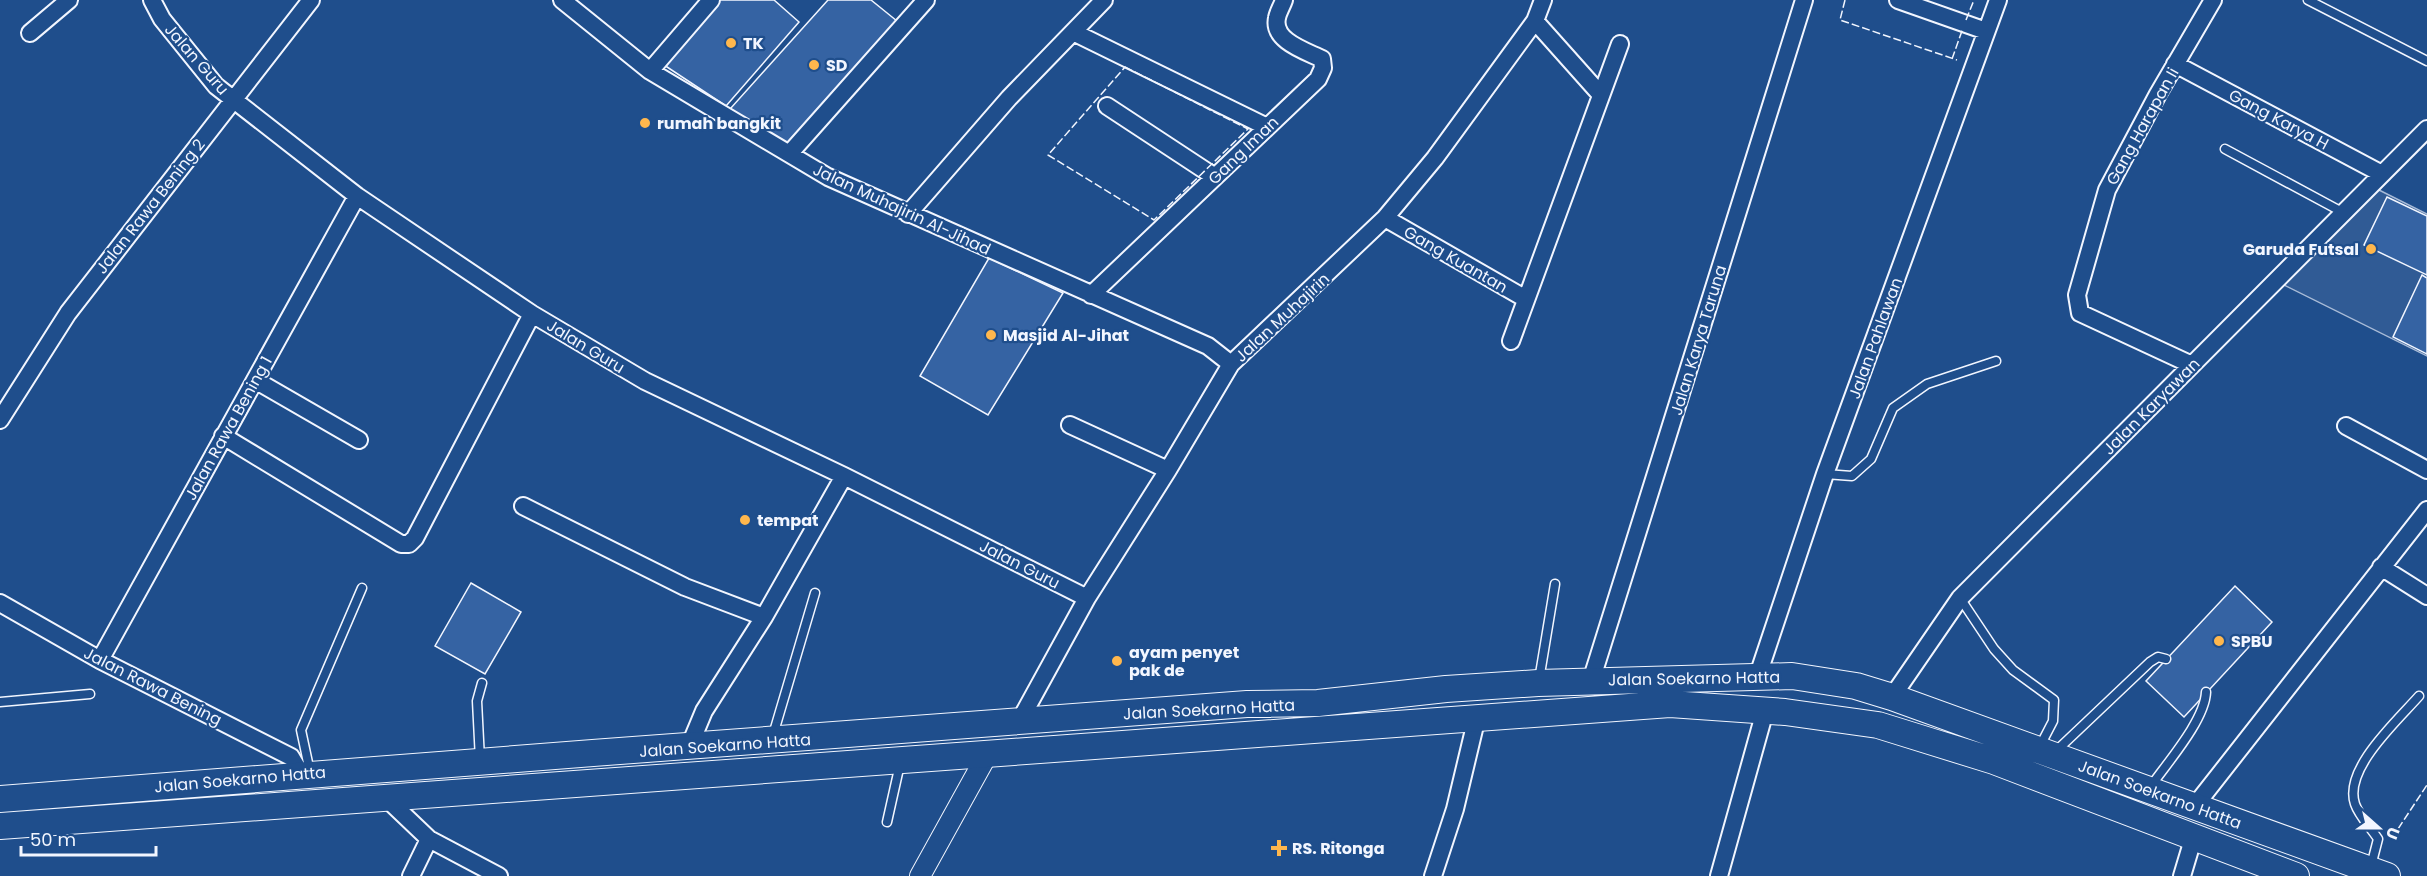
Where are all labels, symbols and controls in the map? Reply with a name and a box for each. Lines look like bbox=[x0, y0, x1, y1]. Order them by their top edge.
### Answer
street label: Jalan Guru bbox=[159, 19, 234, 100]
place label: TK bbox=[743, 32, 764, 55]
marker: TK bbox=[724, 36, 738, 50]
place label: SD bbox=[826, 54, 848, 77]
marker: SD bbox=[807, 58, 821, 72]
street label: Gang Harapan Ii bbox=[2101, 63, 2184, 189]
street label: Gang Karya H bbox=[2225, 83, 2333, 155]
street label: Gang Iman bbox=[1203, 111, 1284, 190]
place label: rumah bangkit bbox=[657, 112, 781, 135]
marker: rumah bangkit bbox=[638, 116, 652, 130]
street label: Jalan Rawa Bening 2 bbox=[90, 134, 210, 279]
street label: Jalan Muhajirin Al-Jihad bbox=[809, 158, 994, 261]
street label: Gang Kuantan bbox=[1400, 220, 1512, 298]
place label: Garuda Futsal bbox=[2243, 238, 2359, 261]
marker: Garuda Futsal bbox=[2364, 242, 2378, 256]
street label: Jalan Karya Taruna bbox=[1665, 262, 1732, 418]
street label: Jalan Muhajirin bbox=[1230, 267, 1335, 367]
street label: Jalan Pahlawan bbox=[1843, 274, 1908, 402]
street label: Jalan Guru bbox=[542, 314, 629, 379]
place label: Masjid Al-Jihat bbox=[1003, 324, 1129, 347]
marker: Masjid Al-Jihat bbox=[984, 328, 998, 342]
street label: Jalan Rawa Bening 1 bbox=[179, 352, 278, 505]
street label: Jalan Karyawan bbox=[2098, 353, 2205, 460]
place label: tempat bbox=[757, 509, 819, 532]
marker: tempat bbox=[738, 513, 752, 527]
street label: Jalan Guru bbox=[976, 534, 1064, 595]
place label: SPBU bbox=[2231, 630, 2273, 653]
marker: SPBU bbox=[2212, 634, 2226, 648]
place label: ayam penyet pak de bbox=[1129, 641, 1239, 682]
street label: Jalan Rawa Bening bbox=[80, 642, 226, 731]
marker: ayam penyet pak de bbox=[1110, 654, 1124, 668]
street label: Jalan Soekarno Hatta bbox=[1608, 665, 1780, 692]
street label: Jalan Soekarno Hatta bbox=[1122, 694, 1296, 725]
street label: Jalan Soekarno Hatta bbox=[638, 728, 812, 763]
street label: Jalan Soekarno Hatta bbox=[2075, 754, 2245, 835]
street label: Jalan Soekarno Hatta bbox=[153, 761, 327, 798]
north arrow bbox=[2349, 798, 2409, 858]
scale bar bbox=[21, 819, 156, 857]
text: U bbox=[2380, 824, 2405, 843]
text: 50 m bbox=[30, 827, 76, 852]
place label: RS. Ritonga bbox=[1292, 837, 1385, 860]
marker: RS. Ritonga bbox=[1270, 839, 1288, 857]

